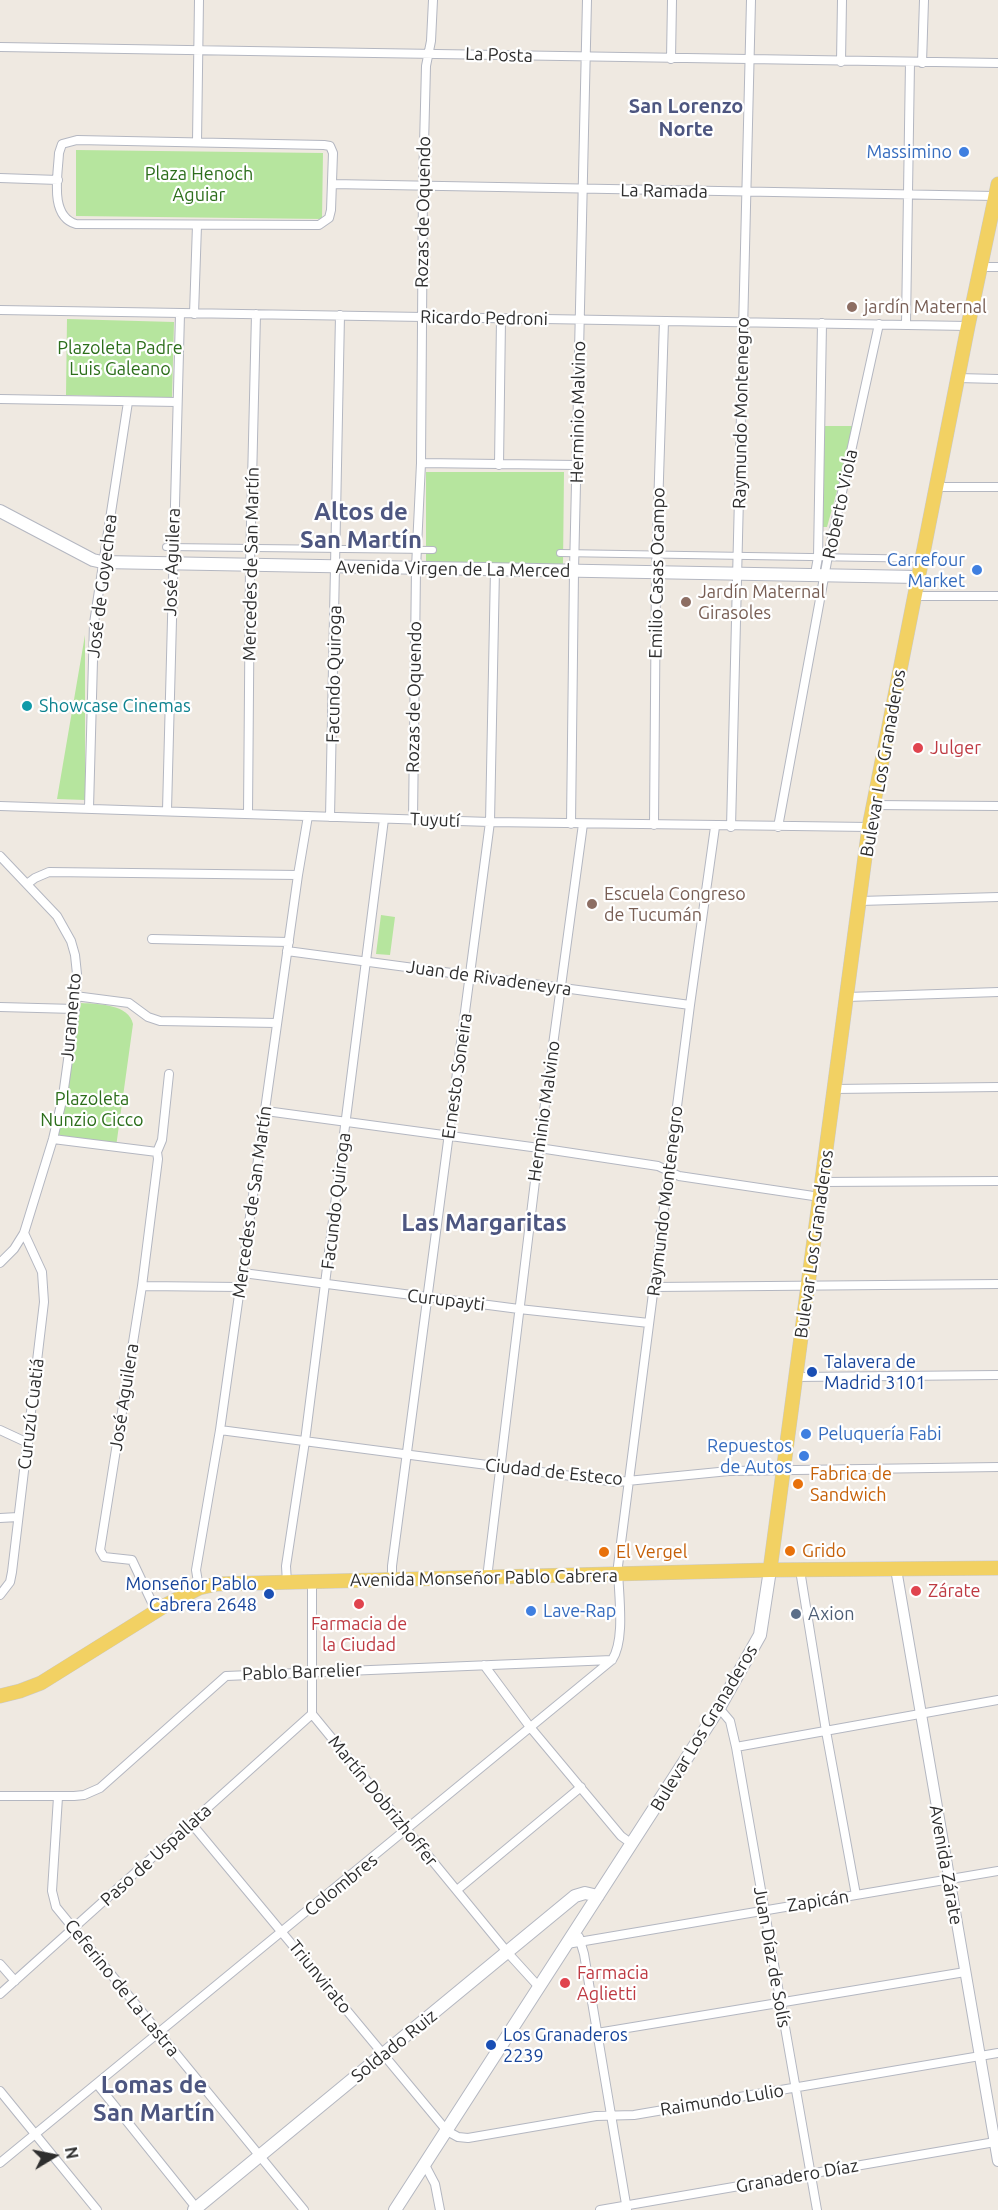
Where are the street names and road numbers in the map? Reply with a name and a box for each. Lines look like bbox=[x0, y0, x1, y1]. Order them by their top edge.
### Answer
street label: La Posta bbox=[465, 43, 533, 67]
street label: Rozas de Oquendo bbox=[411, 136, 435, 288]
street label: La Ramada bbox=[620, 179, 708, 203]
street label: Ricardo Pedroni bbox=[420, 306, 548, 330]
street label: Raymundo Montenegro bbox=[729, 317, 753, 509]
street label: Herminio Malvino bbox=[566, 341, 590, 483]
street label: Roberto Viola bbox=[818, 447, 862, 561]
street label: Mercedes de San Martín bbox=[239, 467, 263, 661]
street label: Emilio Casas Ocampo bbox=[645, 487, 669, 659]
street label: José Aguilera bbox=[159, 507, 185, 617]
street label: José de Goyechea bbox=[82, 513, 122, 659]
street label: Avenida Virgen de La Merced bbox=[335, 556, 571, 582]
street label: Facundo Quiroga bbox=[322, 605, 346, 743]
street label: Rozas de Oquendo bbox=[402, 621, 426, 773]
street label: Bulevar Los Granaderos bbox=[856, 668, 910, 858]
street label: Tuyutí bbox=[410, 808, 460, 832]
street label: Juan de Rivadeneyra bbox=[405, 956, 573, 1000]
street label: Juramento bbox=[56, 972, 86, 1062]
street label: Ernesto Soneira bbox=[437, 1011, 477, 1141]
street label: Herminio Malvino bbox=[523, 1039, 565, 1183]
street label: Mercedes de San Martín bbox=[228, 1104, 276, 1300]
street label: Raymundo Montenegro bbox=[643, 1105, 687, 1297]
street label: Facundo Quiroga bbox=[317, 1131, 355, 1271]
street label: Bulevar Los Granaderos bbox=[790, 1148, 838, 1340]
street label: Curupayti bbox=[406, 1285, 486, 1315]
street label: José Aguilera bbox=[105, 1342, 143, 1452]
street label: Curuzú Cuatiá bbox=[13, 1357, 49, 1471]
street label: Ciudad de Esteco bbox=[484, 1454, 624, 1490]
street label: Avenida Monseñor Pablo Cabrera bbox=[350, 1565, 618, 1591]
street label: Bulevar Los Granaderos bbox=[646, 1641, 762, 1815]
street label: Pablo Barrelier bbox=[242, 1659, 362, 1685]
street label: Martín Dobrizhoffer bbox=[324, 1731, 442, 1871]
street label: Paso de Uspallata bbox=[96, 1800, 216, 1910]
street label: Avenida Zárate bbox=[925, 1803, 967, 1927]
street label: Colombres bbox=[300, 1849, 382, 1921]
street label: Juan Díaz de Solís bbox=[749, 1885, 795, 2029]
street label: Zapicán bbox=[786, 1885, 850, 1917]
street label: Ceferino de La Lastra bbox=[60, 1915, 184, 2061]
street label: Triunvirato bbox=[284, 1936, 356, 2018]
street label: Soldado Ruiz bbox=[347, 2005, 441, 2087]
street label: Raimundo Lulio bbox=[659, 2080, 785, 2120]
street label: Granadero Díaz bbox=[734, 2155, 860, 2197]

